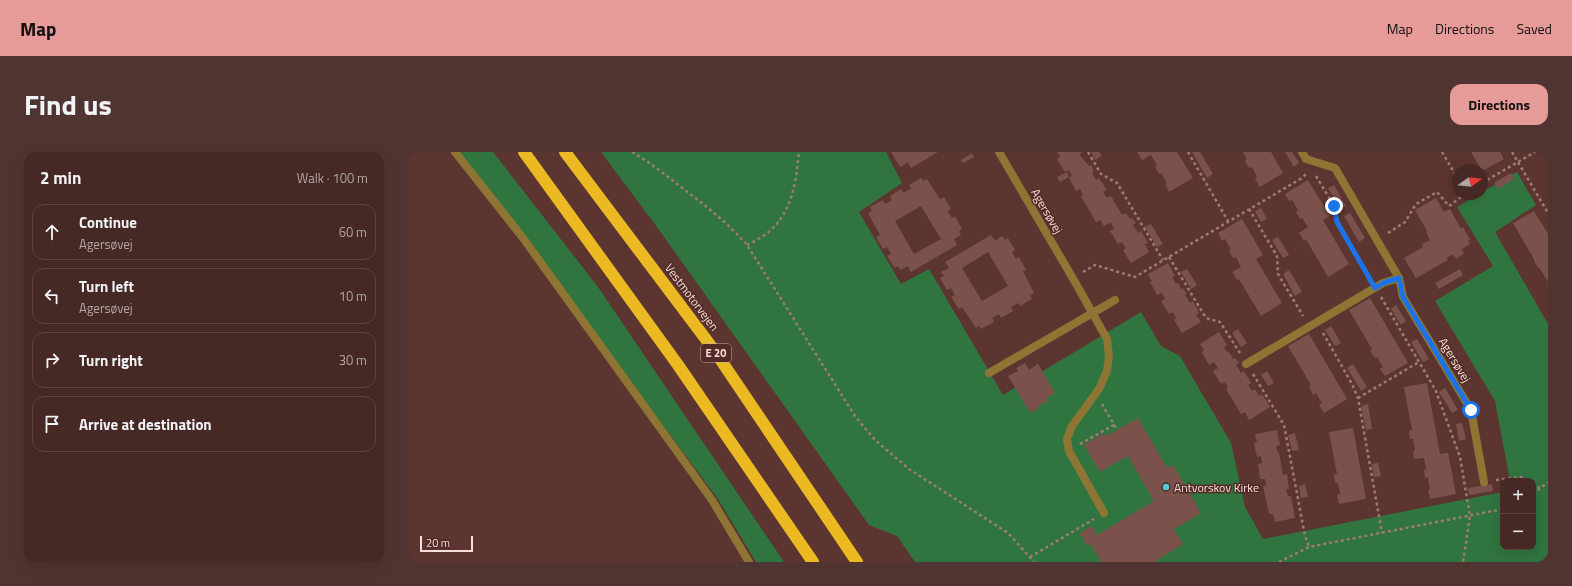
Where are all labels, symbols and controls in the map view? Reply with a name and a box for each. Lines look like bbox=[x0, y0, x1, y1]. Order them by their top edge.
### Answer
text: Map bbox=[20, 14, 56, 43]
text: Map bbox=[1387, 18, 1413, 39]
text: Directions bbox=[1435, 18, 1494, 39]
text: Saved bbox=[1516, 18, 1552, 39]
text: Find us bbox=[24, 83, 112, 126]
button: Directions bbox=[1450, 84, 1548, 125]
north arrow bbox=[1452, 164, 1488, 200]
text: 2 min bbox=[40, 165, 81, 191]
text: Walk · 100 m bbox=[297, 168, 368, 188]
street label: Agersøvej bbox=[1026, 185, 1068, 237]
route end bbox=[1325, 197, 1343, 215]
text: Continue bbox=[79, 211, 137, 234]
icon: ahead bbox=[41, 221, 63, 243]
text: 60 m bbox=[339, 222, 367, 242]
text: Agersøvej bbox=[79, 234, 133, 254]
street label: Vestmotorvejen bbox=[660, 259, 724, 335]
text: Turn left bbox=[79, 275, 134, 298]
icon: left bbox=[41, 285, 63, 307]
text: 10 m bbox=[339, 286, 367, 306]
text: Agersøvej bbox=[79, 298, 133, 318]
street label: Agersøvej bbox=[1434, 334, 1476, 386]
road number: E 20 bbox=[701, 344, 731, 362]
icon: right bbox=[41, 349, 63, 371]
text: Turn right bbox=[79, 349, 143, 372]
text: 30 m bbox=[339, 350, 367, 370]
route start bbox=[1462, 401, 1480, 419]
icon: arrive bbox=[41, 413, 63, 435]
text: Arrive at destination bbox=[79, 413, 212, 436]
place label: Antvorskov Kirke bbox=[1174, 478, 1259, 497]
map controls bbox=[1500, 478, 1536, 550]
button: + bbox=[1500, 478, 1536, 514]
marker: Antvorskov Kirke bbox=[1161, 482, 1171, 492]
button: − bbox=[1500, 514, 1536, 550]
scale bar bbox=[420, 534, 473, 553]
text: 20 m bbox=[426, 535, 450, 551]

